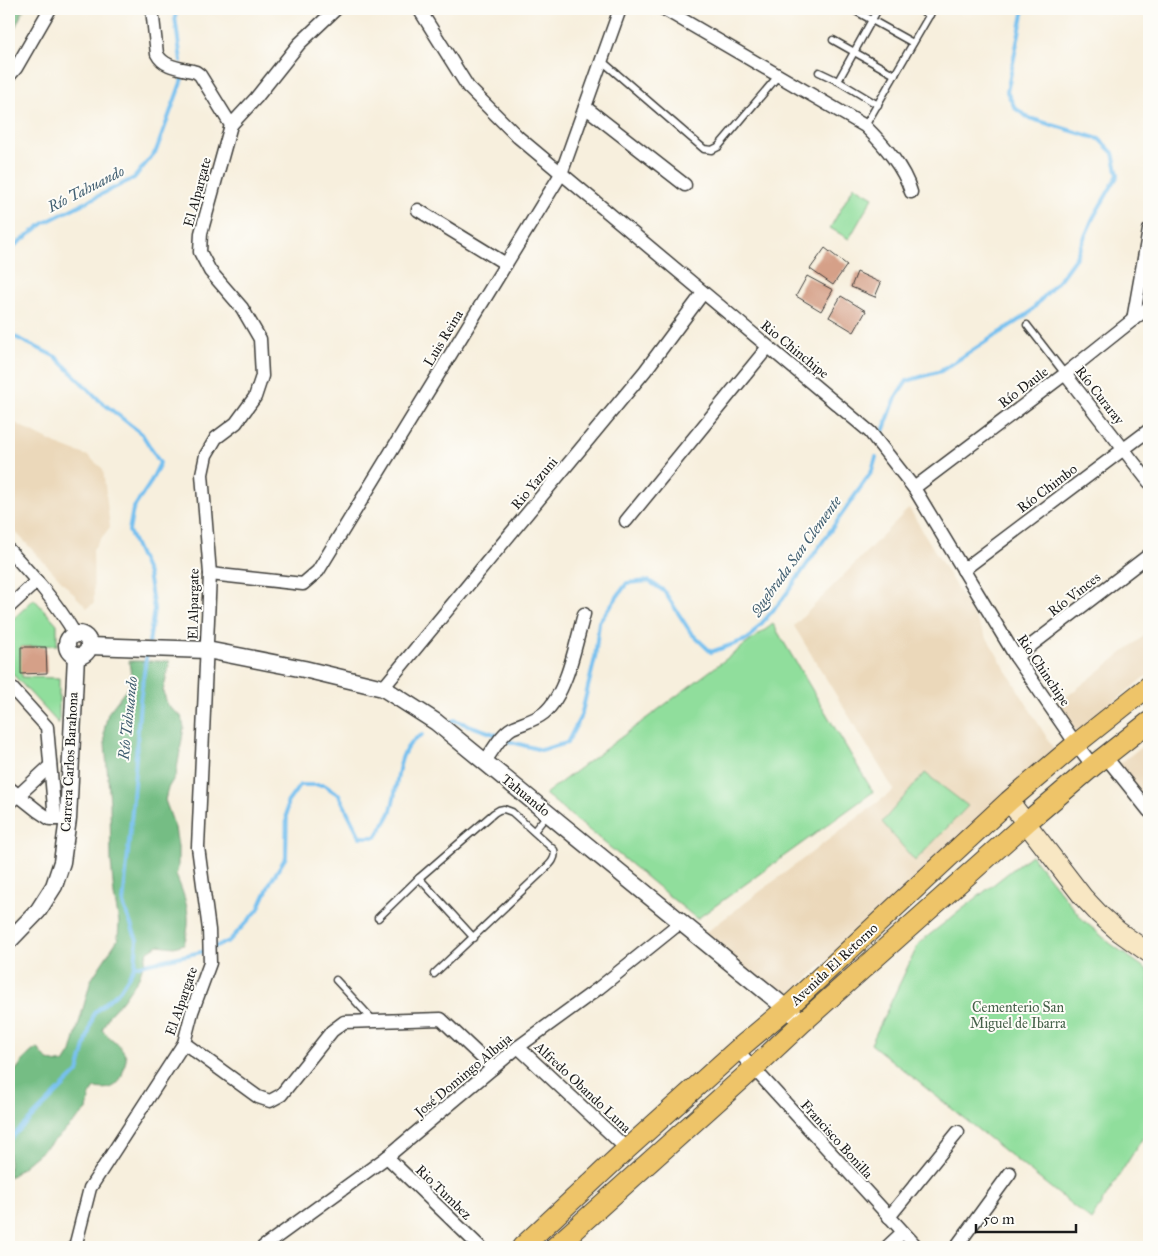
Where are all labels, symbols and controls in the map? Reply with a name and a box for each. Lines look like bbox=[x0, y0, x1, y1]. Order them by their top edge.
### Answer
street label: El Alpargate bbox=[180, 155, 215, 229]
water label: Río Tahuando bbox=[44, 162, 128, 217]
street label: Luis Reina bbox=[420, 307, 467, 370]
street label: Rio Chinchipe bbox=[757, 317, 832, 382]
street label: Río Daule bbox=[995, 363, 1052, 412]
street label: Río Curaray bbox=[1072, 363, 1128, 428]
street label: Rio Yazuni bbox=[508, 454, 561, 513]
street label: Río Chimbo bbox=[1014, 460, 1081, 516]
water label: Quebrada San Clemente bbox=[746, 492, 846, 620]
street label: El Alpargate bbox=[184, 568, 203, 640]
street label: Río Vinces bbox=[1045, 569, 1104, 620]
street label: Rio Chinchipe bbox=[1013, 631, 1074, 710]
water label: Río Tahuando bbox=[115, 675, 141, 762]
street label: Carrera Carlos Barahona bbox=[57, 691, 82, 832]
street label: Tahuando bbox=[498, 771, 553, 820]
street label: Avenida El Retorno bbox=[786, 920, 881, 1010]
street label: El Alpargate bbox=[162, 964, 201, 1038]
park label: Cementerio San Miguel de Ibarra bbox=[970, 999, 1066, 1032]
street label: José Domingo Albuja bbox=[410, 1030, 516, 1123]
street label: Alfredo Obando Luna bbox=[530, 1038, 634, 1136]
street label: Francisco Bonilla bbox=[797, 1097, 876, 1182]
street label: Rio Tumbez bbox=[412, 1161, 476, 1224]
scale bar bbox=[976, 1201, 1076, 1233]
text: 50 m bbox=[983, 1210, 1015, 1228]

